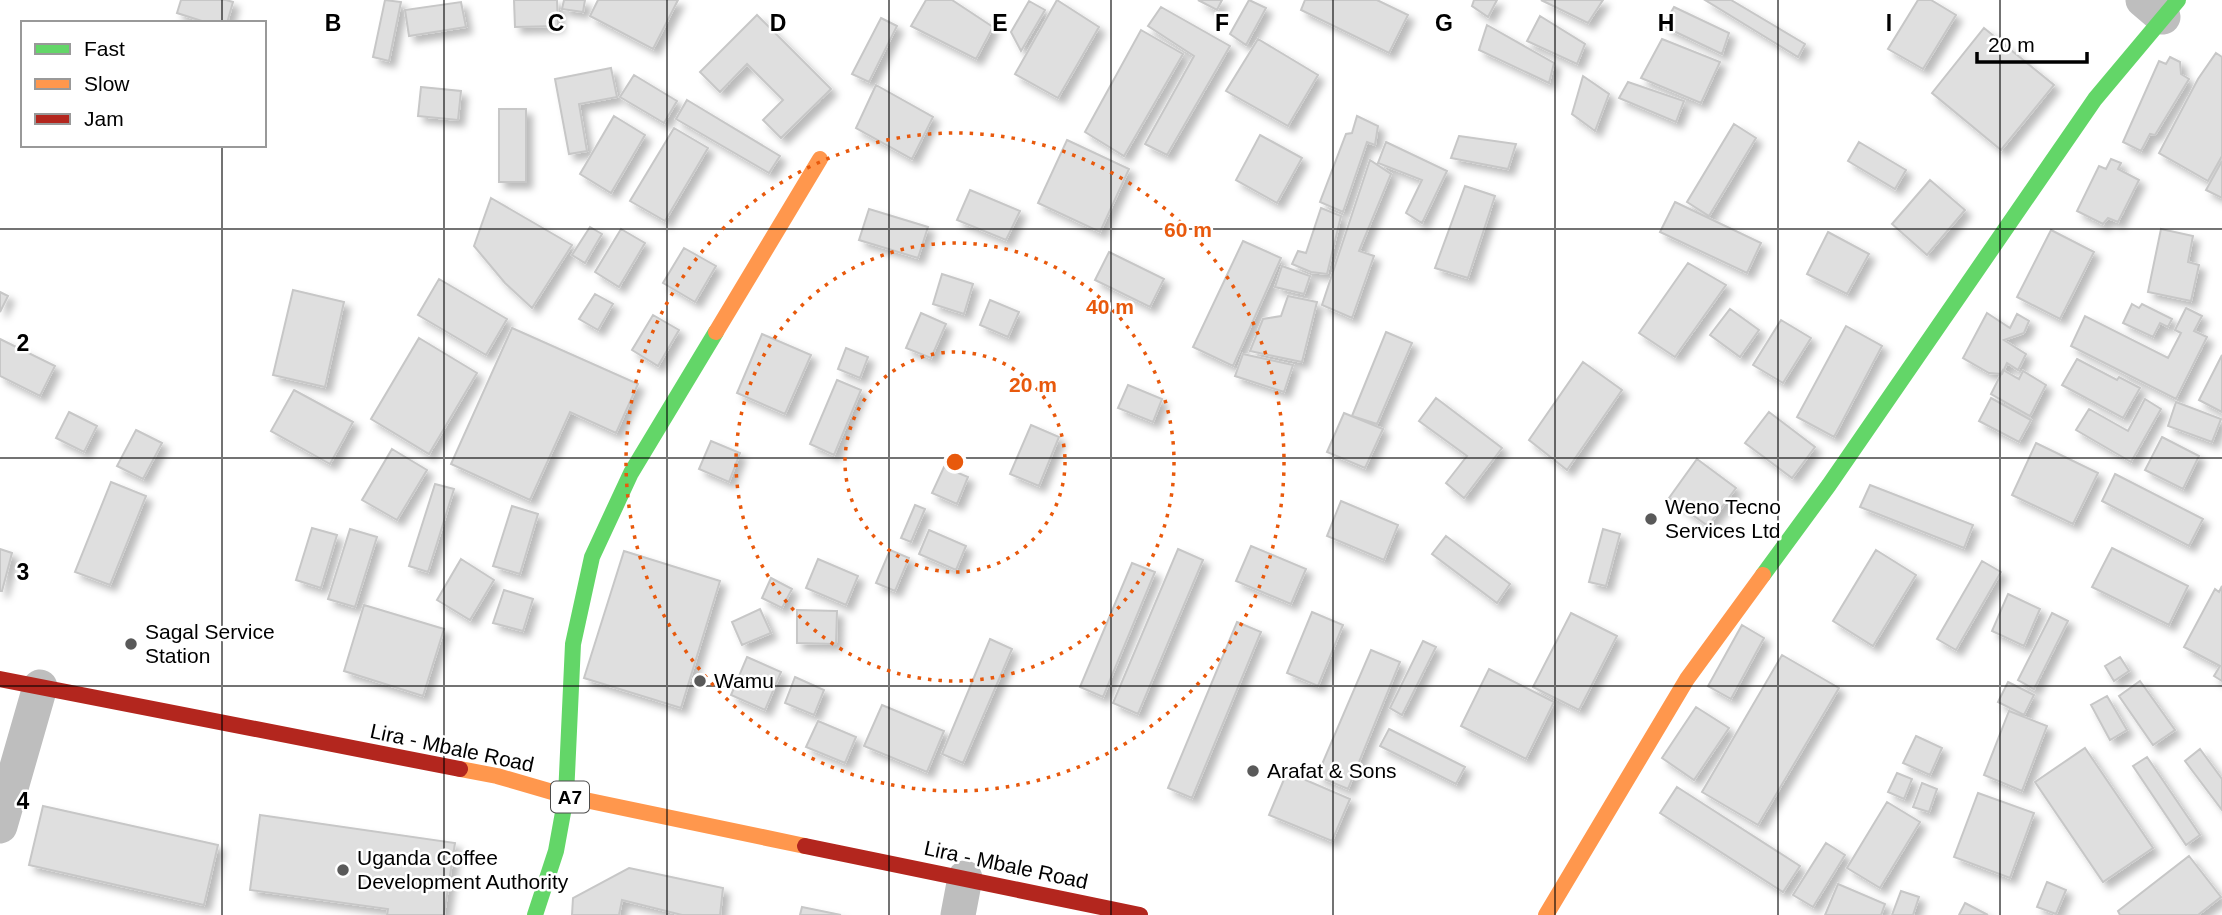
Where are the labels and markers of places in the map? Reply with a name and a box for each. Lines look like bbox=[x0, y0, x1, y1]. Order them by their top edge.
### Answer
centre of rings bbox=[943, 450, 967, 474]
place label: Weno Tecno Services Ltd bbox=[1665, 495, 1781, 542]
marker: Weno Tecno Services Ltd bbox=[1643, 511, 1659, 527]
place label: Sagal Service Station bbox=[145, 620, 275, 667]
marker: Sagal Service Station bbox=[123, 636, 139, 652]
place label: Wamu bbox=[714, 669, 774, 692]
marker: Wamu bbox=[692, 673, 708, 689]
place label: Arafat & Sons bbox=[1267, 759, 1397, 782]
marker: Arafat & Sons bbox=[1245, 763, 1261, 779]
place label: Uganda Coffee Development Authority bbox=[357, 846, 569, 893]
marker: Uganda Coffee Development Authority bbox=[335, 862, 351, 878]

